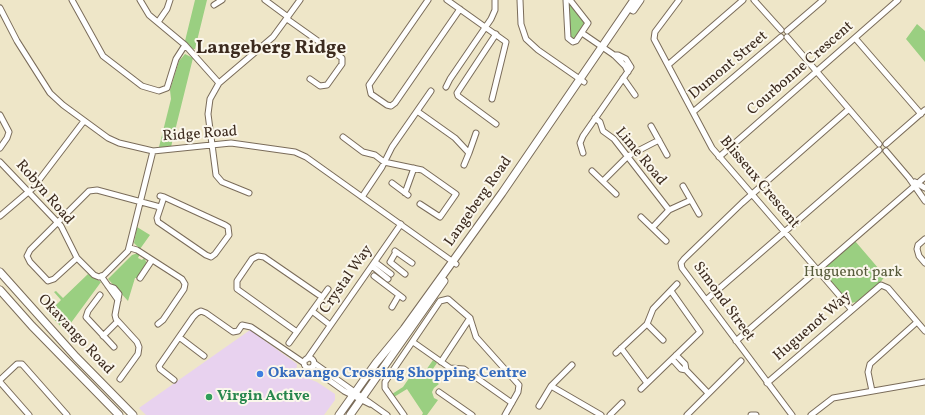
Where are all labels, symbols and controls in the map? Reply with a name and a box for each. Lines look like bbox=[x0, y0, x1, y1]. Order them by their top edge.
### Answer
street label: Courbonne Crescent bbox=[744, 18, 858, 120]
street label: Dumont Street bbox=[686, 28, 772, 104]
district label: Langeberg Ridge bbox=[196, 39, 346, 61]
street label: Ridge Road bbox=[162, 123, 238, 147]
street label: Lime Road bbox=[611, 124, 669, 190]
street label: Blisseux Crescent bbox=[715, 133, 803, 233]
street label: Langeberg Road bbox=[441, 154, 517, 250]
street label: Robyn Road bbox=[11, 157, 77, 229]
street label: Crystal Way bbox=[317, 242, 377, 318]
street label: Simond Street bbox=[688, 259, 758, 345]
park label: Huguenot park bbox=[804, 264, 902, 282]
street label: Huguenot Way bbox=[770, 288, 856, 366]
street label: Okavango Road bbox=[33, 291, 117, 379]
place label: Okavango Crossing Shopping Centre bbox=[268, 365, 527, 383]
marker: Okavango Crossing Shopping Centre bbox=[255, 369, 265, 379]
place label: Virgin Active bbox=[217, 388, 310, 406]
marker: Virgin Active bbox=[204, 392, 214, 402]

